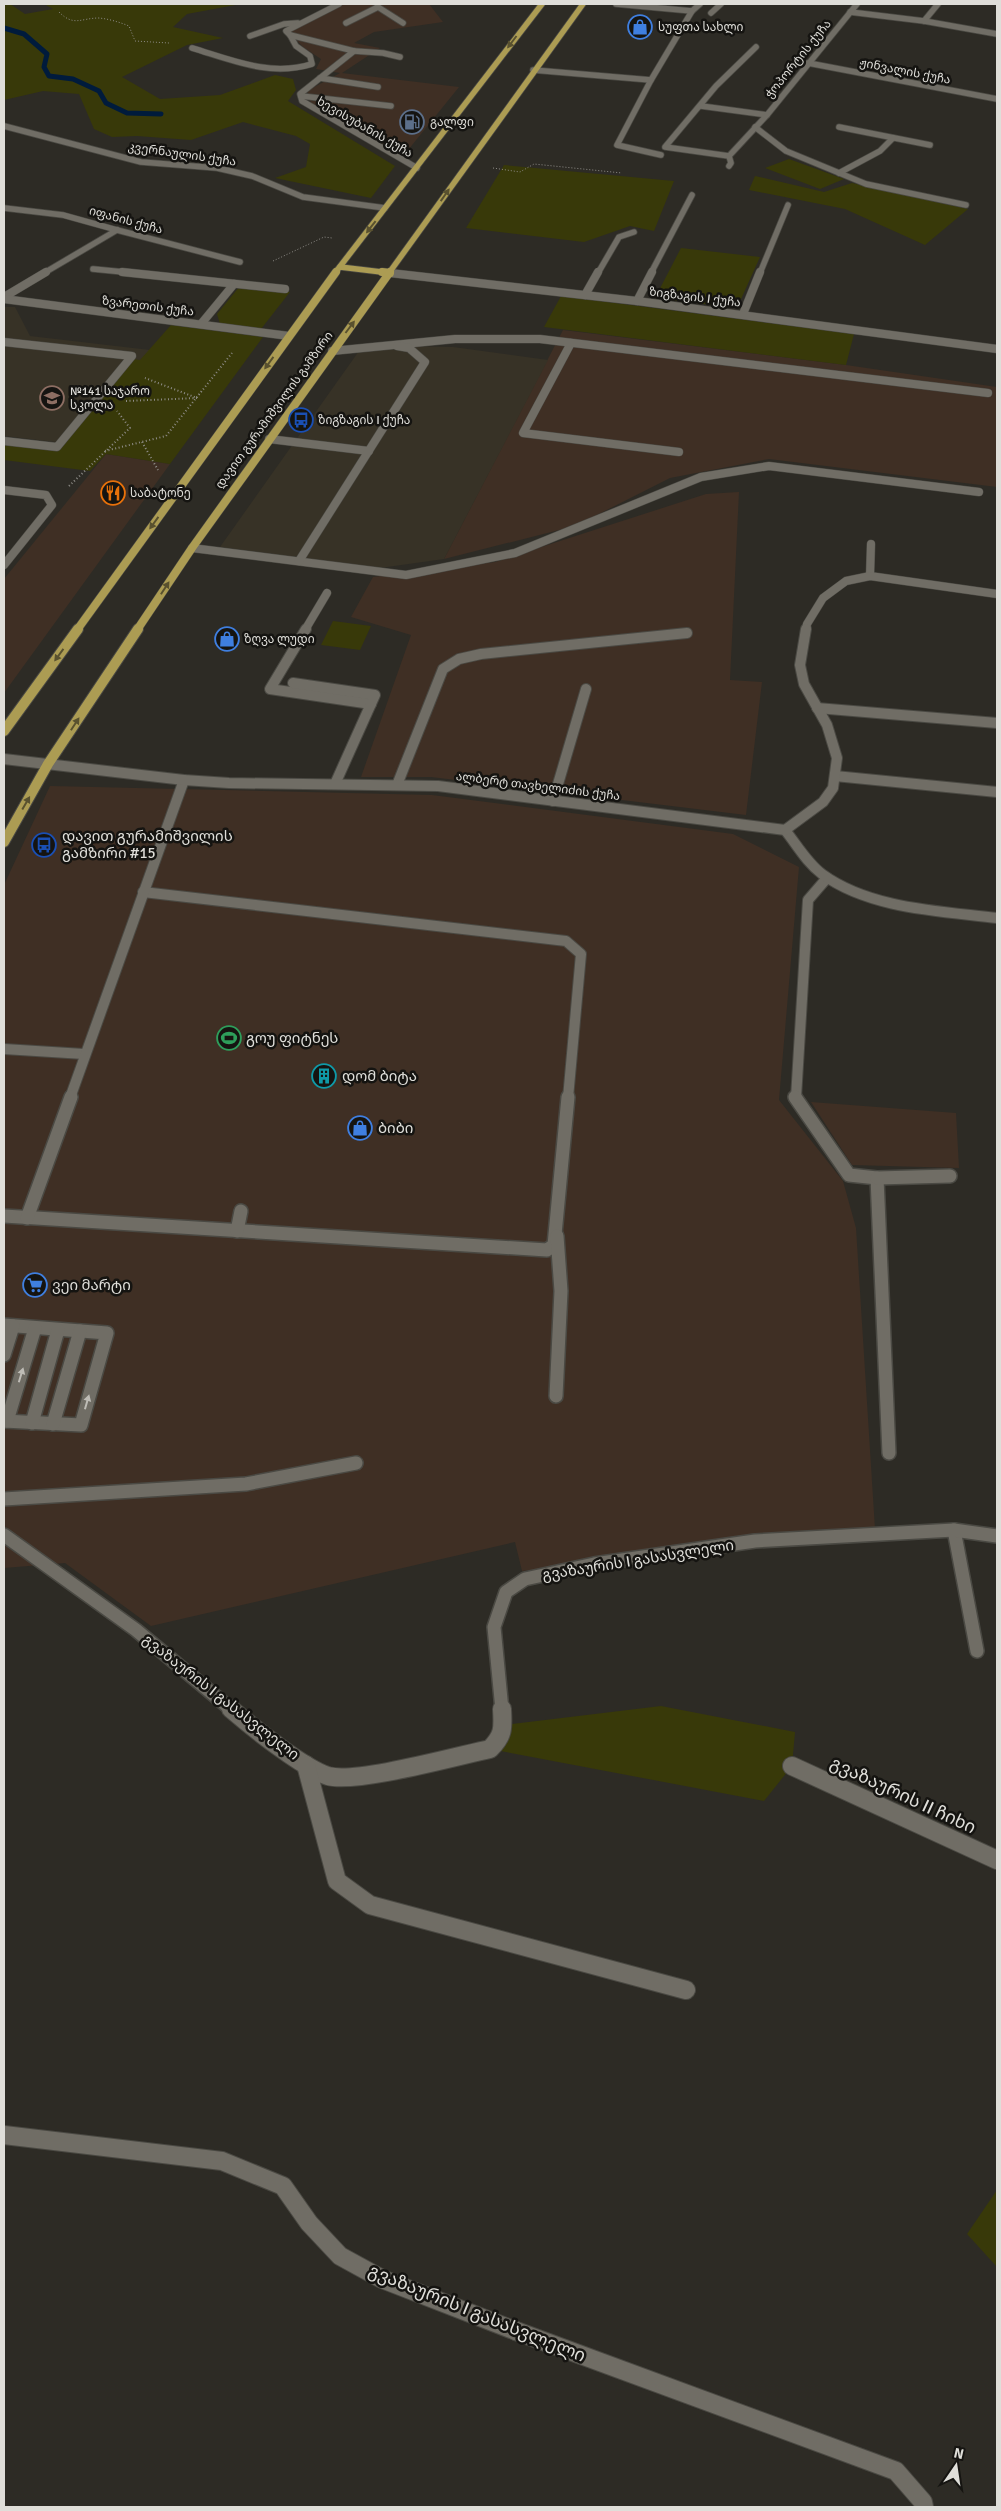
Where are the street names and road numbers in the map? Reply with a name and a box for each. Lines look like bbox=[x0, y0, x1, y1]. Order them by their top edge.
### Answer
street label: ჭოპორტის ქუჩა bbox=[762, 17, 835, 102]
street label: ჟინვალის ქუჩა bbox=[858, 55, 952, 88]
street label: ხევისუბანის ქუჩა bbox=[314, 94, 415, 161]
street label: კვერნაულის ქუჩა bbox=[127, 139, 237, 170]
street label: იფანის ქუჩა bbox=[87, 203, 164, 238]
street label: ზიგზაგის I ქუჩა bbox=[648, 284, 742, 311]
street label: ზვარეთის ქუჩა bbox=[101, 293, 195, 320]
street label: დავით გურამიშვილის გამზირი bbox=[212, 329, 337, 492]
street label: ალბერტ თავხელიძის ქუჩა bbox=[455, 769, 621, 804]
street label: გვაზაურის I გასასვლელი bbox=[541, 1536, 735, 1584]
street label: გვაზაურის I გასასვლელი bbox=[139, 1630, 303, 1764]
street label: გვაზაურის II ჩიხი bbox=[827, 1752, 979, 1838]
street label: გვაზაურის I გასასვლელი bbox=[365, 2259, 589, 2367]

